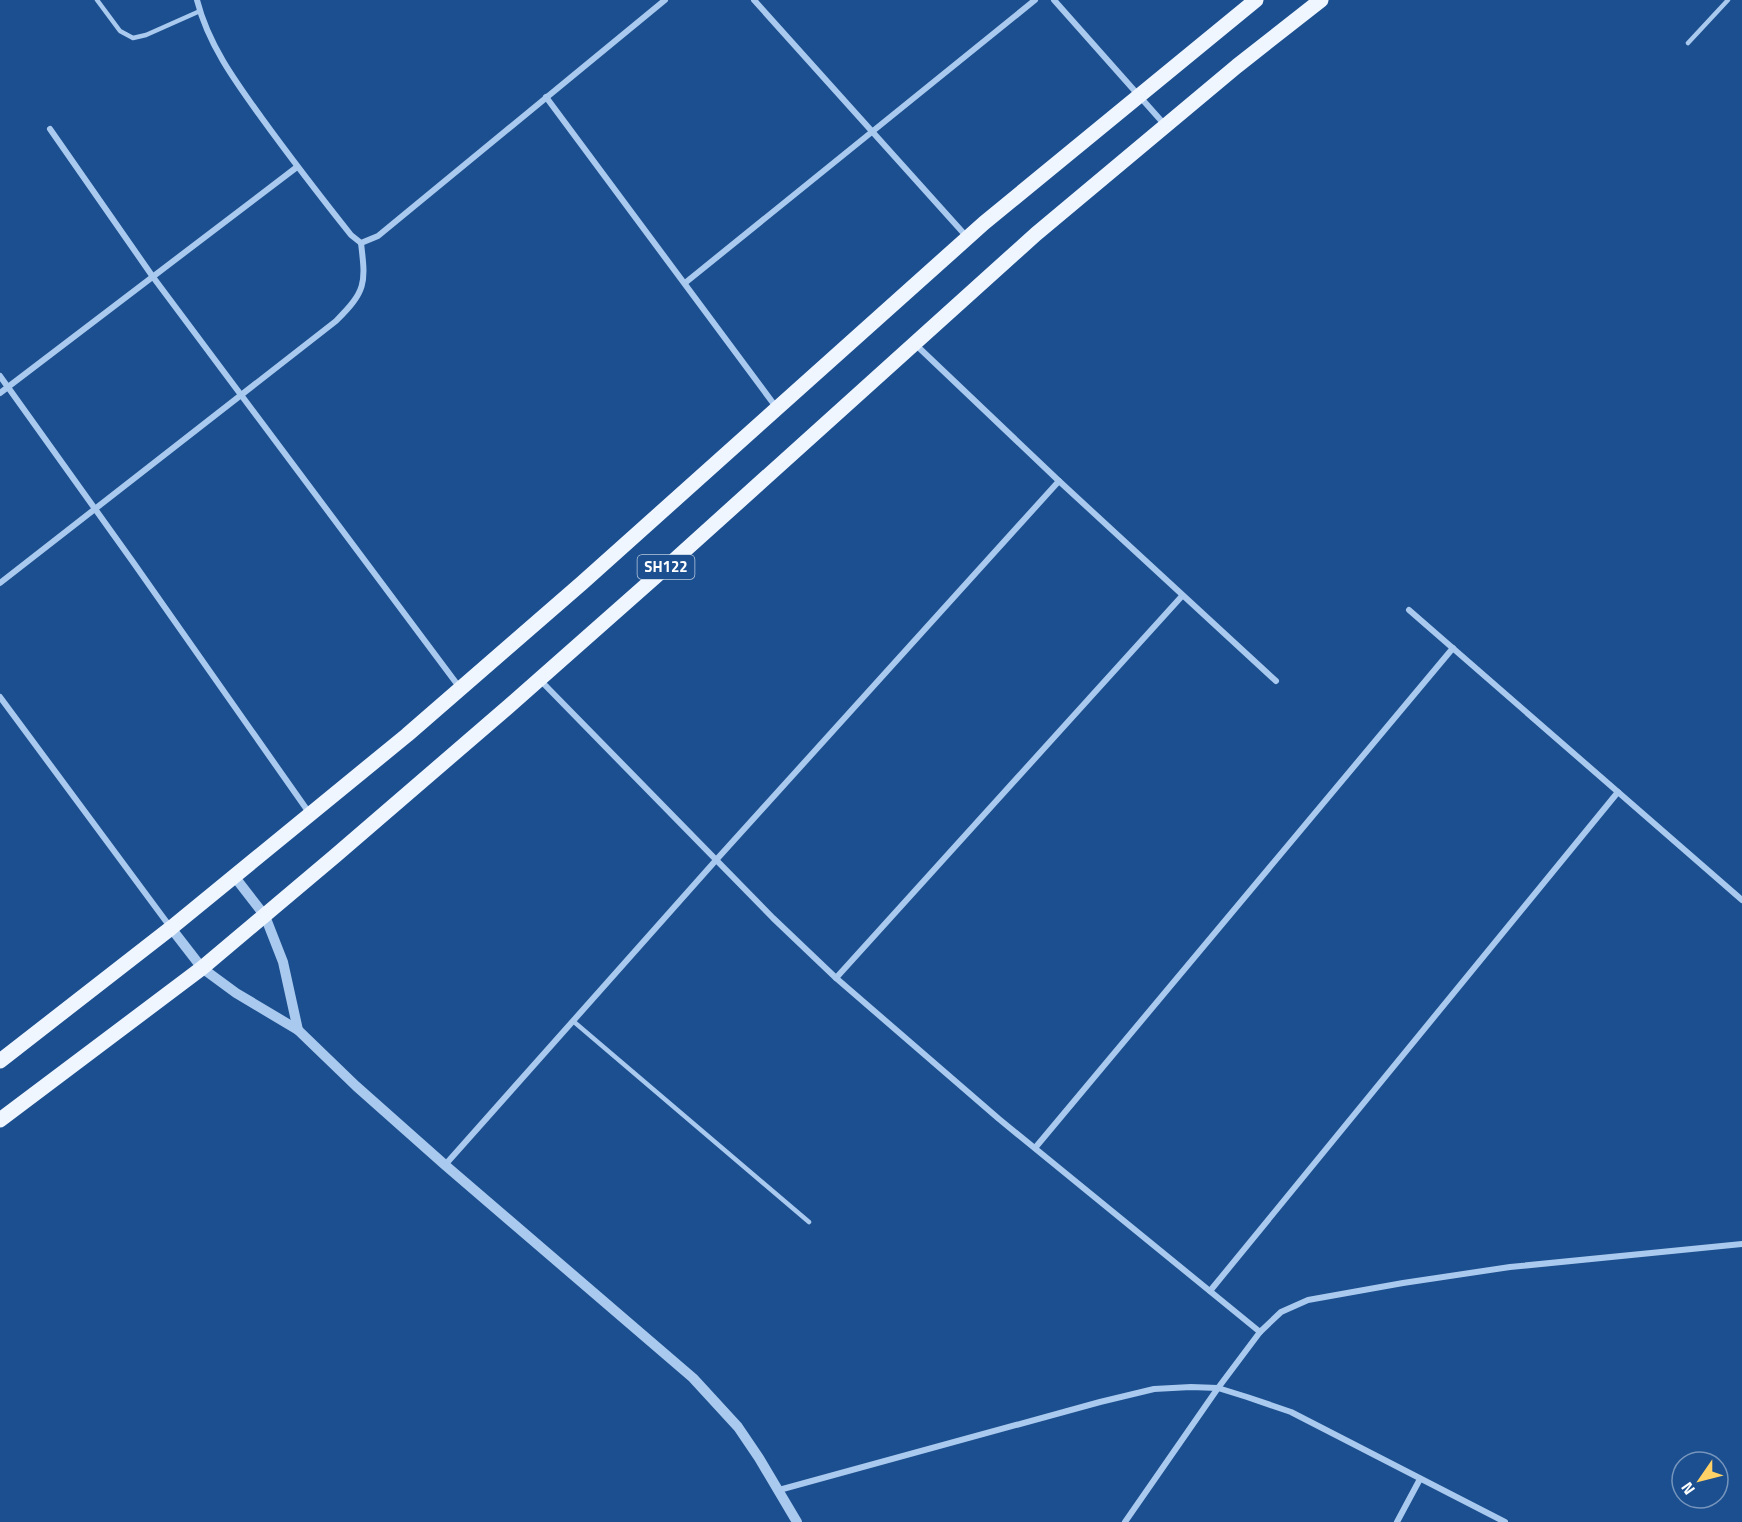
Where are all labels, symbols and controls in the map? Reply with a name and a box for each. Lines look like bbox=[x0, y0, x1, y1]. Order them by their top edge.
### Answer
road number: SH122 bbox=[638, 555, 694, 579]
north arrow bbox=[1670, 1450, 1730, 1510]
text: N bbox=[1675, 1477, 1701, 1500]

